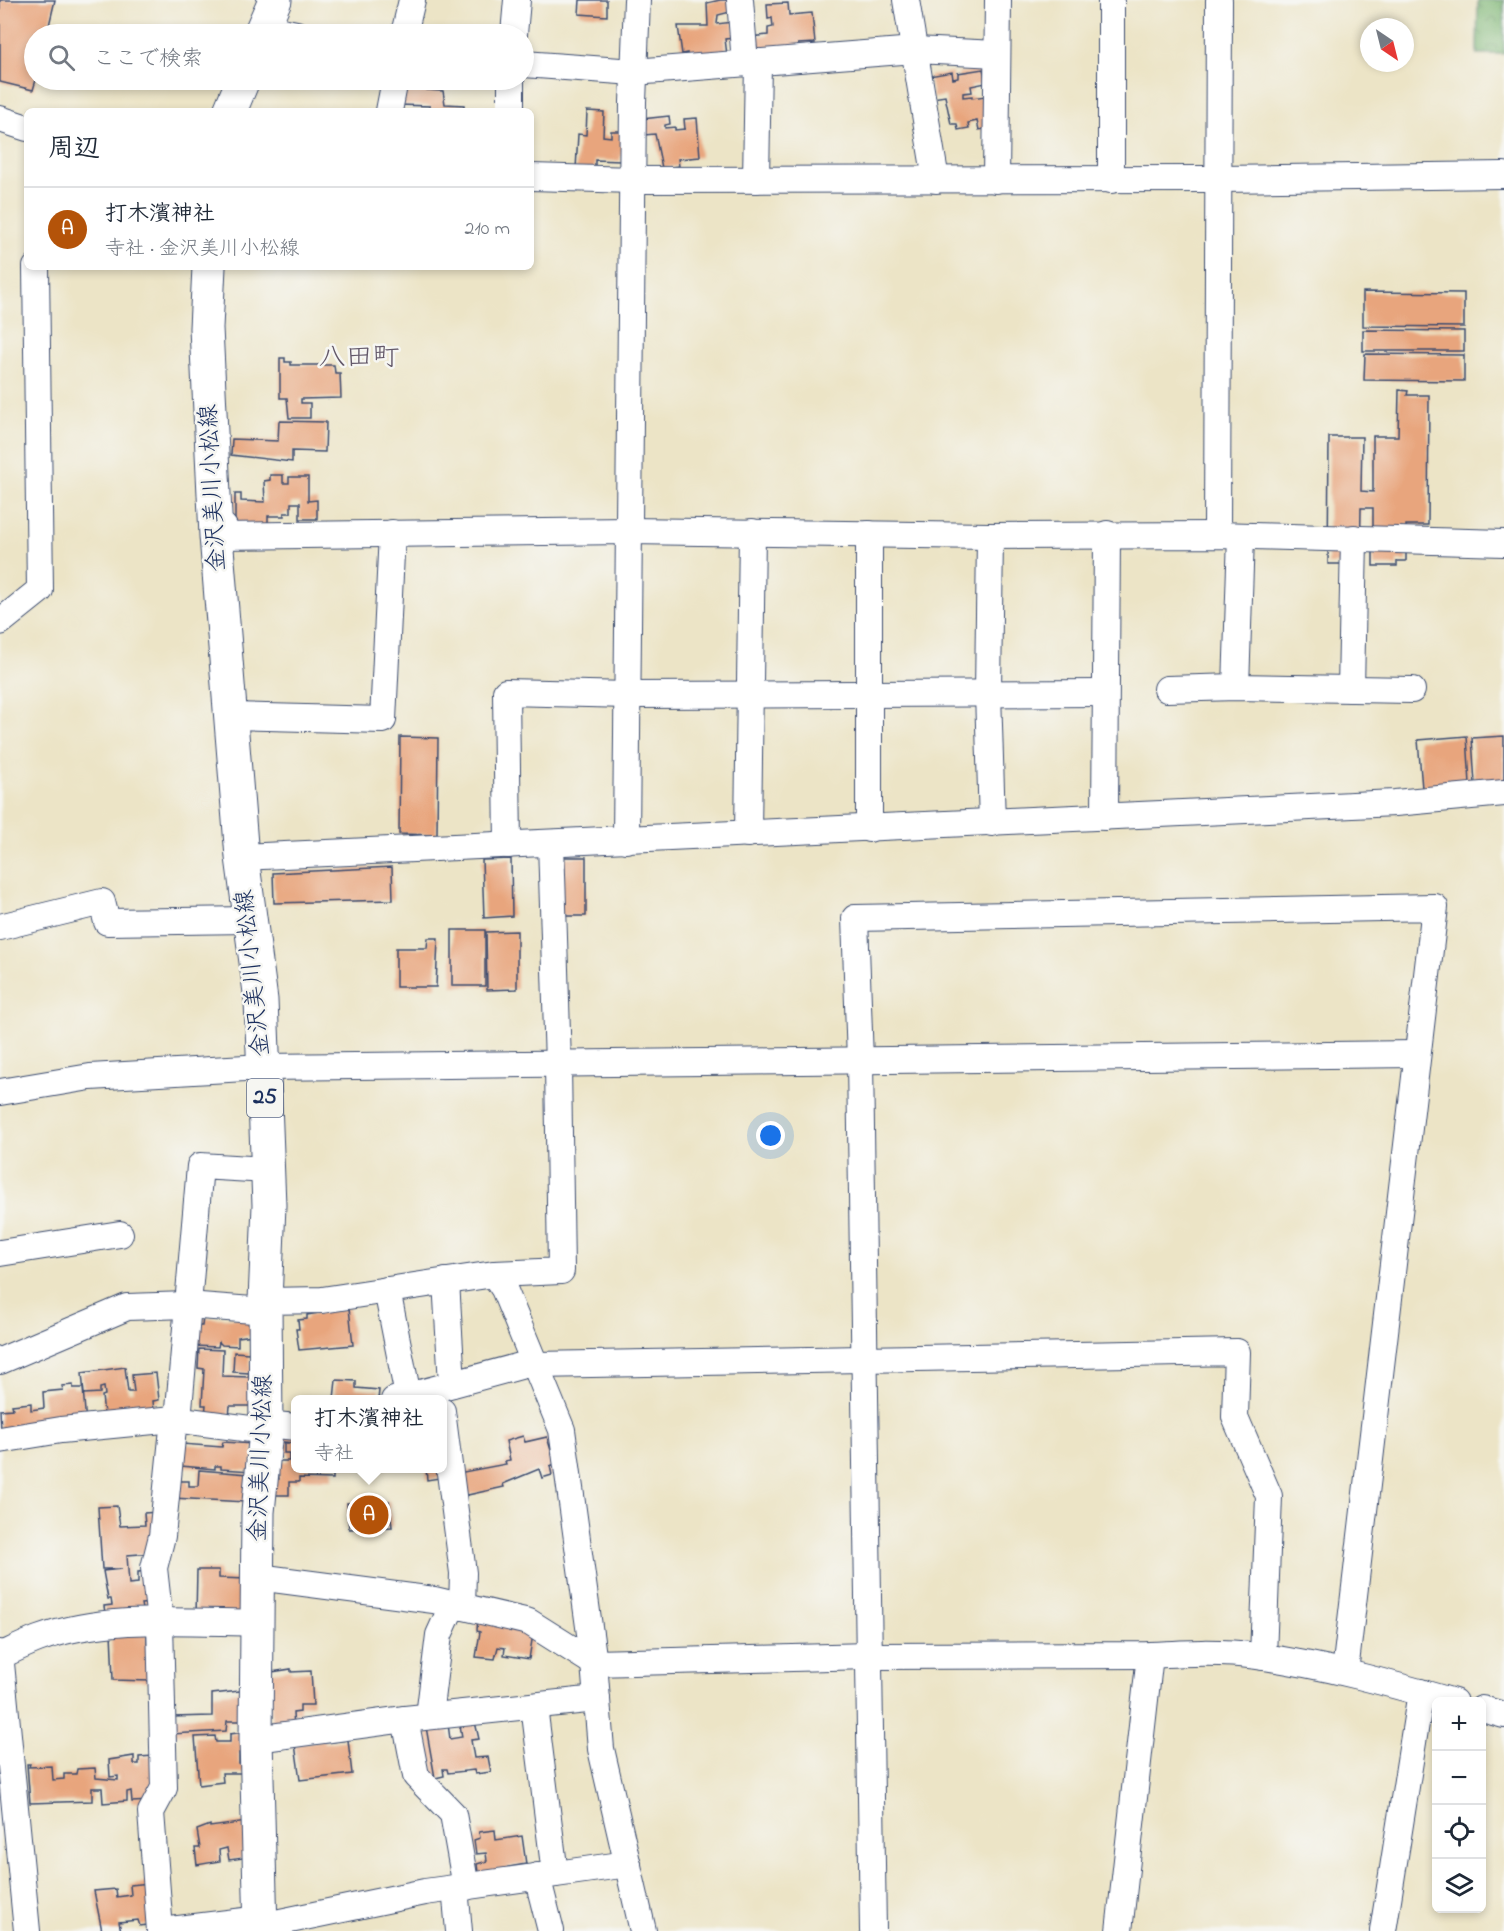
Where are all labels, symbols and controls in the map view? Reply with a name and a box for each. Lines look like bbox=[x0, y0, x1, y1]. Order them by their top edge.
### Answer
north arrow bbox=[1360, 18, 1414, 72]
search box bbox=[24, 24, 534, 90]
icon: search bbox=[45, 41, 78, 74]
text: ここで検索 bbox=[93, 44, 203, 76]
text: 周辺 bbox=[48, 131, 100, 169]
text: 打木濱神社 bbox=[105, 199, 215, 231]
text: A bbox=[61, 215, 74, 244]
text: 210 m bbox=[465, 215, 510, 244]
text: 寺社 · 金沢美川小松線 bbox=[105, 235, 299, 264]
district label: 八田町 bbox=[319, 339, 400, 378]
street label: 金沢美川小松線 bbox=[192, 403, 236, 573]
street label: 金沢美川小松線 bbox=[228, 888, 280, 1058]
road number: 25 bbox=[247, 1079, 283, 1117]
your location bbox=[756, 1121, 785, 1150]
street label: 金沢美川小松線 bbox=[242, 1373, 282, 1543]
popup bbox=[291, 1395, 447, 1473]
text: 打木濱神社 bbox=[314, 1404, 424, 1436]
text: 寺社 bbox=[314, 1440, 354, 1469]
pin: A bbox=[350, 1492, 388, 1538]
map controls bbox=[1432, 1697, 1486, 1913]
button: + bbox=[1432, 1697, 1486, 1751]
button: − bbox=[1432, 1751, 1486, 1805]
button: locate bbox=[1432, 1805, 1486, 1859]
button: layers bbox=[1432, 1859, 1486, 1913]

